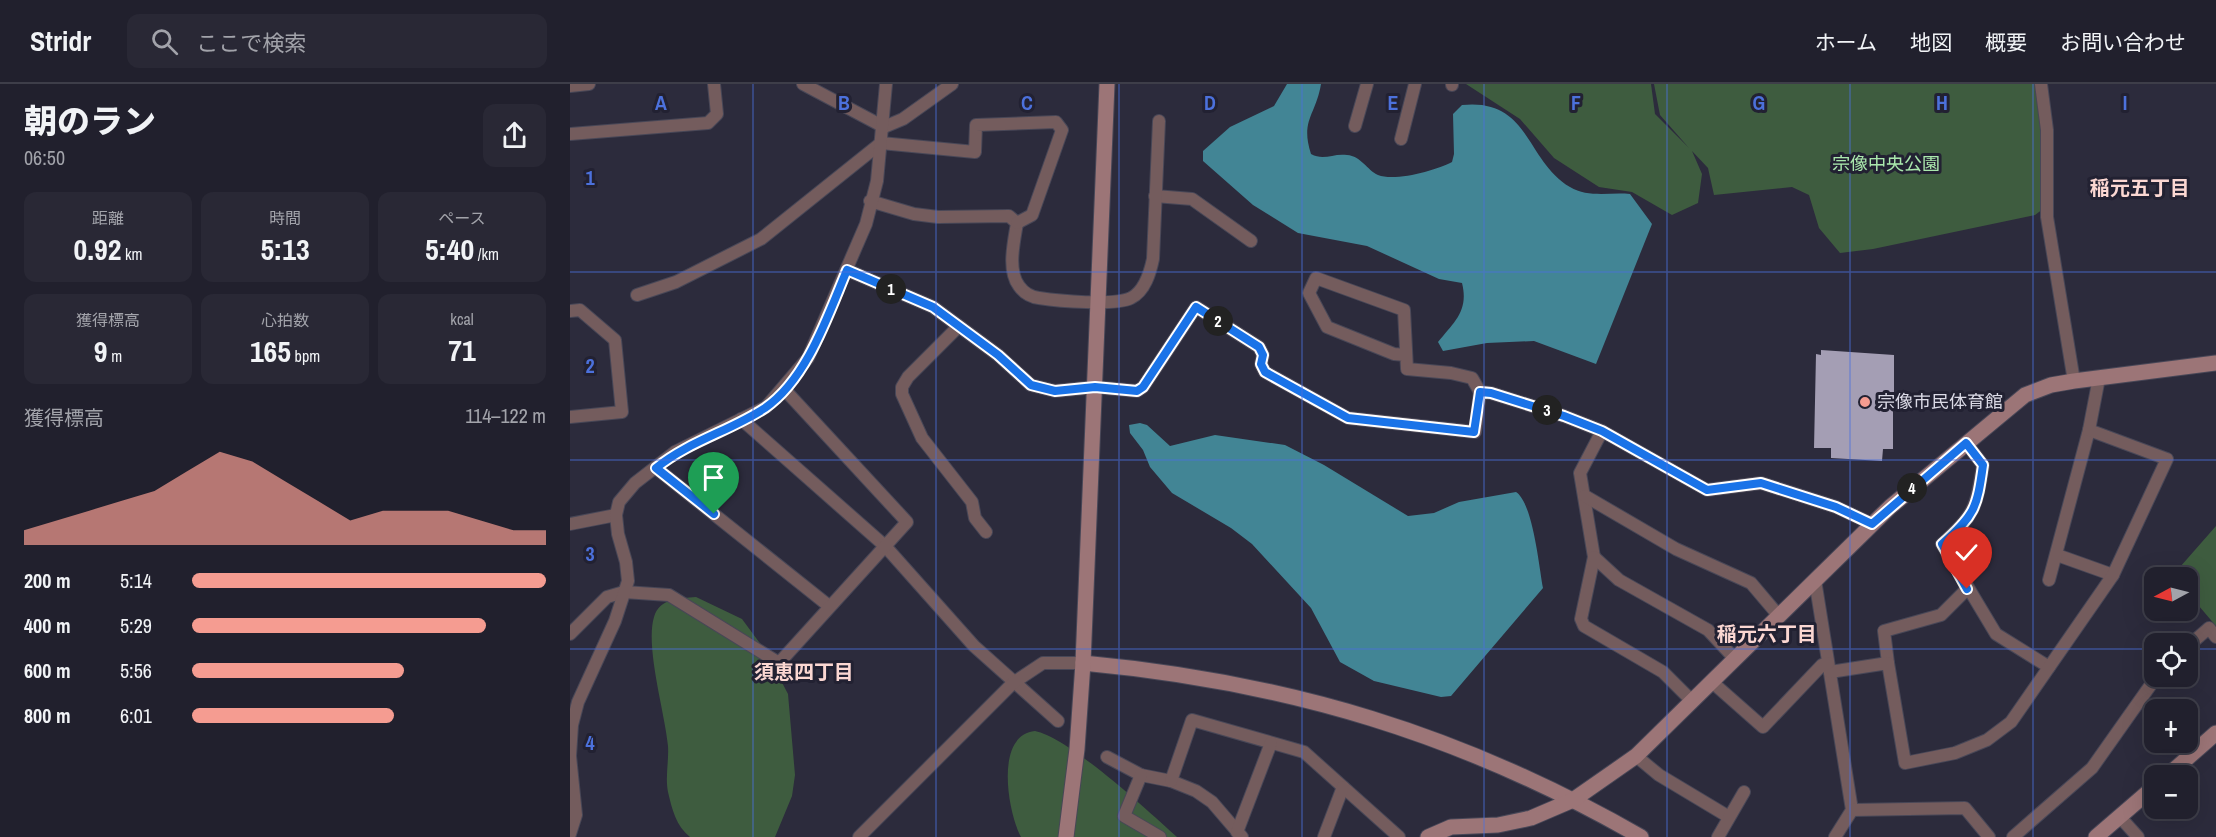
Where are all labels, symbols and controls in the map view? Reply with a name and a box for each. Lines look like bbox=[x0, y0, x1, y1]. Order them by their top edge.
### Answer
search box bbox=[127, 14, 547, 68]
text: Stridr bbox=[30, 22, 91, 60]
icon: search bbox=[148, 25, 181, 58]
text: ここで検索 bbox=[196, 28, 306, 58]
text: ホーム bbox=[1815, 28, 1877, 57]
text: 地図 bbox=[1910, 28, 1952, 57]
text: 概要 bbox=[1985, 28, 2027, 57]
text: お問い合わせ bbox=[2060, 28, 2186, 57]
text: A bbox=[655, 89, 667, 116]
text: B bbox=[838, 89, 850, 116]
text: C bbox=[1021, 89, 1033, 116]
text: D bbox=[1204, 89, 1216, 116]
text: E bbox=[1388, 89, 1399, 116]
text: F bbox=[1571, 89, 1581, 116]
text: G bbox=[1753, 89, 1765, 116]
text: H bbox=[1936, 89, 1948, 116]
text: I bbox=[2123, 89, 2127, 116]
text: 朝のラン bbox=[24, 99, 156, 143]
button: share bbox=[483, 104, 546, 167]
text: 06:50 bbox=[24, 144, 65, 171]
park label: 宗像中央公園 bbox=[1832, 151, 1940, 176]
text: 1 bbox=[585, 164, 595, 191]
district label: 稲元五丁目 bbox=[2090, 174, 2190, 201]
text: 距離 bbox=[92, 207, 124, 229]
text: 時間 bbox=[269, 207, 301, 229]
text: ペース bbox=[438, 207, 486, 229]
text: 0.92 bbox=[73, 229, 121, 269]
text: 5:13 bbox=[260, 229, 310, 269]
text: 5:40 bbox=[425, 229, 474, 269]
text: km bbox=[121, 243, 143, 265]
text: /km bbox=[474, 243, 499, 265]
pin: 1 bbox=[876, 274, 906, 304]
text: 1 bbox=[887, 278, 895, 300]
pin: 2 bbox=[1203, 306, 1233, 336]
text: kcal bbox=[450, 308, 474, 330]
text: 獲得標高 bbox=[76, 309, 140, 331]
text: 心拍数 bbox=[261, 309, 309, 331]
text: 2 bbox=[1214, 310, 1222, 332]
text: 71 bbox=[448, 330, 476, 370]
text: 9 bbox=[94, 331, 108, 371]
text: 165 bbox=[250, 331, 291, 371]
text: m bbox=[108, 345, 122, 367]
text: bpm bbox=[291, 345, 320, 367]
text: 2 bbox=[585, 352, 595, 379]
place label: 宗像市民体育館 bbox=[1877, 389, 2003, 414]
pin: 3 bbox=[1532, 395, 1562, 425]
marker: 宗像市民体育館 bbox=[1858, 395, 1872, 409]
text: 3 bbox=[1543, 399, 1551, 421]
text: 114–122 m bbox=[465, 402, 546, 429]
text: 獲得標高 bbox=[24, 404, 104, 431]
pin bbox=[688, 452, 739, 514]
icon: arrive bbox=[697, 461, 730, 494]
pin: 4 bbox=[1897, 473, 1927, 503]
text: 4 bbox=[1908, 477, 1916, 499]
pin bbox=[1941, 527, 1992, 589]
icon: check bbox=[1950, 536, 1983, 569]
text: 3 bbox=[585, 540, 595, 567]
text: 200 m bbox=[24, 567, 71, 594]
text: 5:14 bbox=[120, 567, 152, 594]
north arrow bbox=[2144, 567, 2198, 621]
map controls bbox=[2144, 567, 2198, 819]
text: 400 m bbox=[24, 612, 71, 639]
text: 5:29 bbox=[120, 612, 152, 639]
district label: 稲元六丁目 bbox=[1717, 620, 1817, 647]
button: locate bbox=[2144, 633, 2198, 687]
text: 600 m bbox=[24, 657, 71, 684]
text: 5:56 bbox=[120, 657, 152, 684]
district label: 須恵四丁目 bbox=[754, 658, 854, 685]
button: + bbox=[2144, 699, 2198, 753]
text: 800 m bbox=[24, 702, 71, 729]
text: 6:01 bbox=[120, 702, 152, 729]
text: 4 bbox=[585, 729, 595, 756]
button: − bbox=[2144, 765, 2198, 819]

